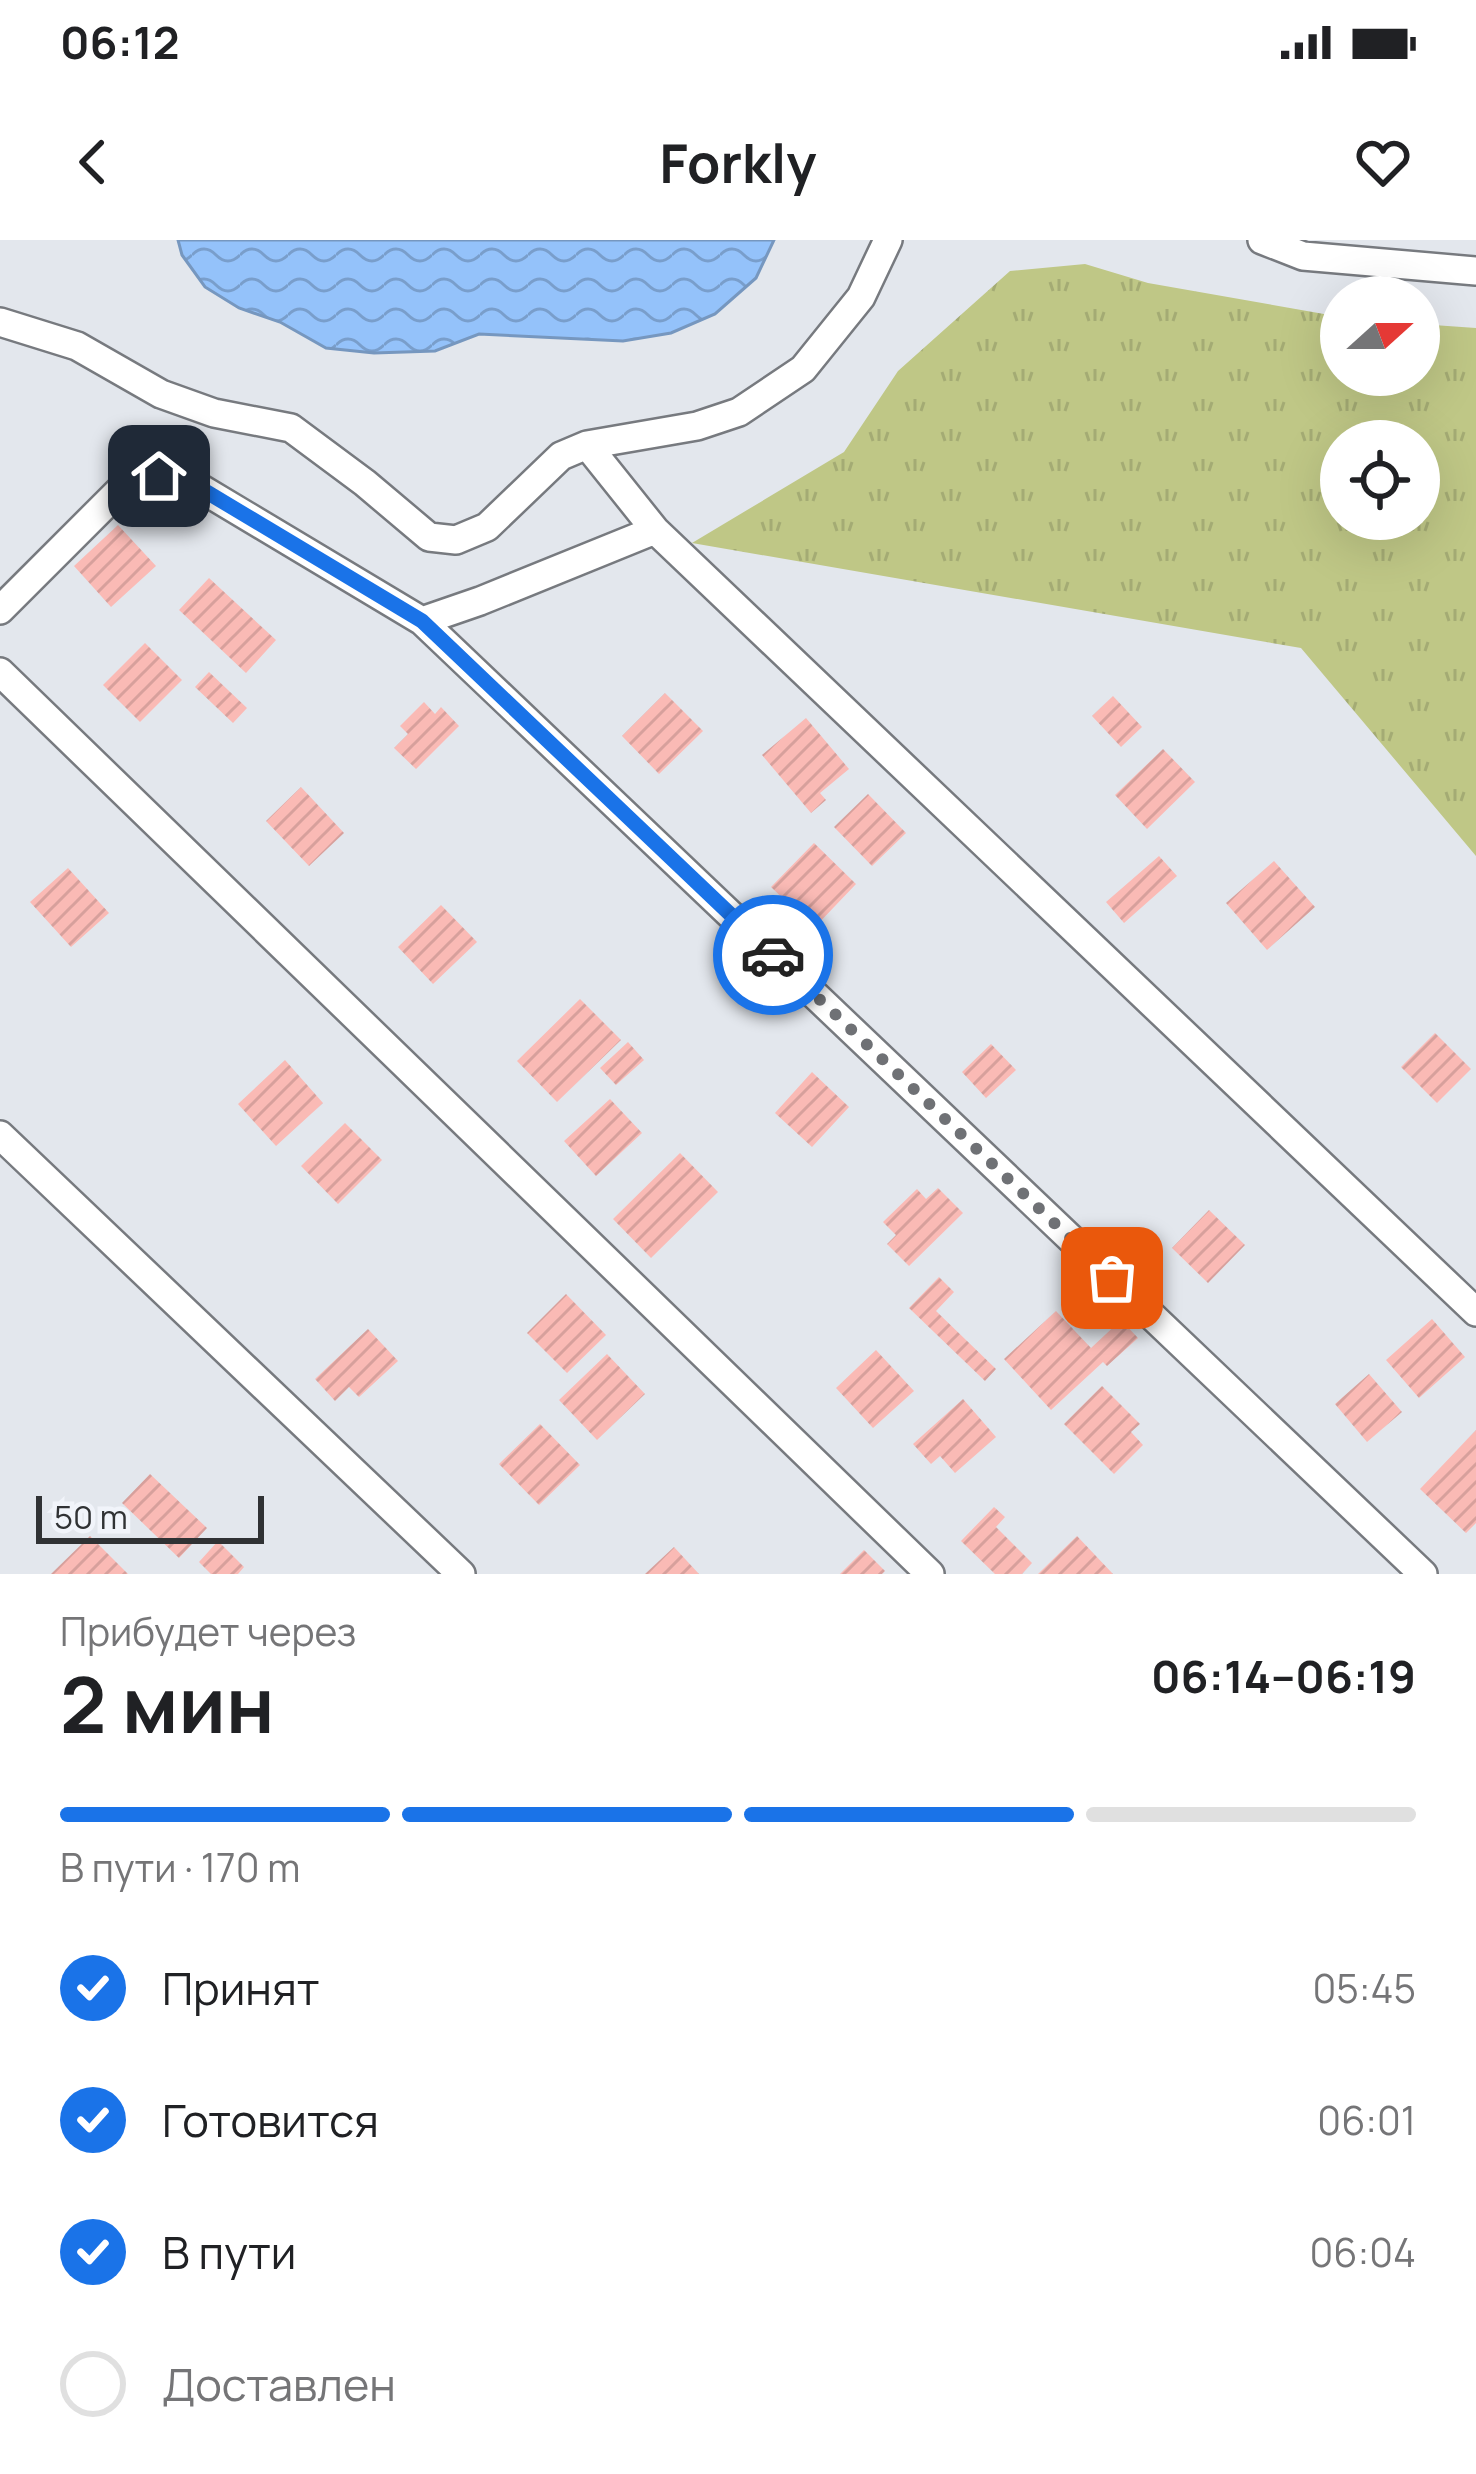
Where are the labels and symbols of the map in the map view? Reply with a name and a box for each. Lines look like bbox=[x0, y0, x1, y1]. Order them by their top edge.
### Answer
north arrow bbox=[1320, 276, 1440, 396]
pin bbox=[108, 425, 210, 527]
courier bbox=[713, 895, 833, 1015]
pin bbox=[1061, 1227, 1163, 1329]
scale bar bbox=[36, 1490, 264, 1543]

